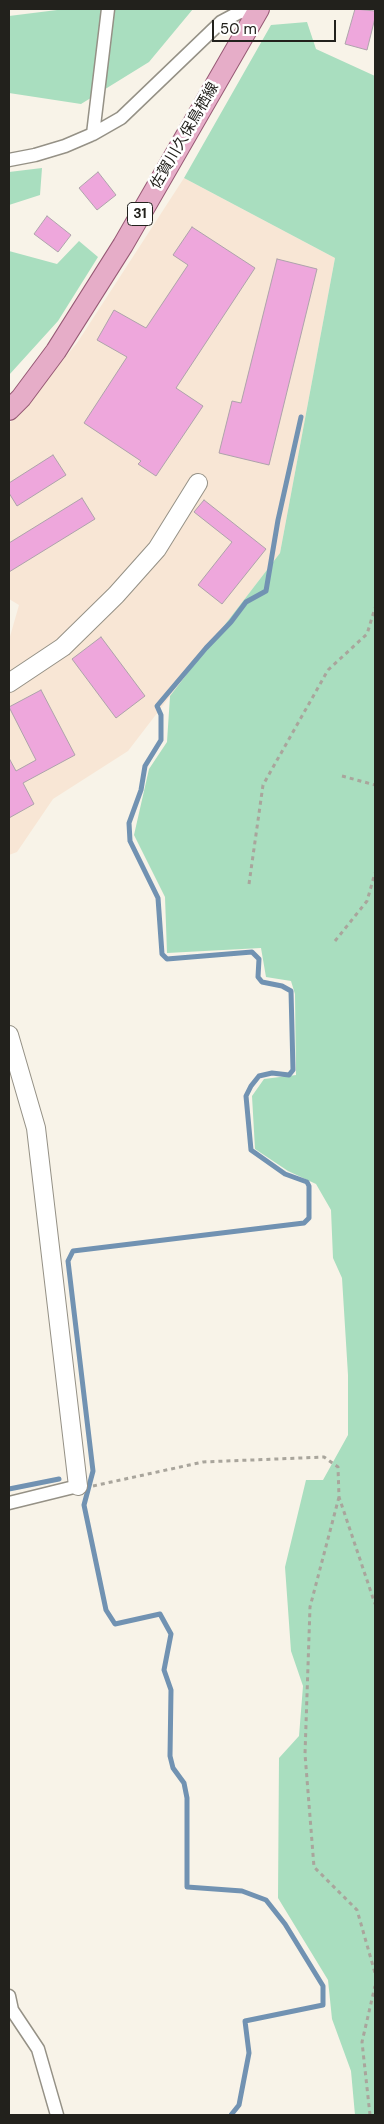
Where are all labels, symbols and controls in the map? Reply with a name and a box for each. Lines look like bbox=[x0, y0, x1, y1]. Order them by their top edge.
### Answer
scale bar bbox=[214, 10, 338, 42]
text: 50 m bbox=[220, 19, 257, 39]
street label: 佐賀川久保鳥栖線 bbox=[147, 80, 223, 192]
road number: 31 bbox=[128, 202, 152, 225]

